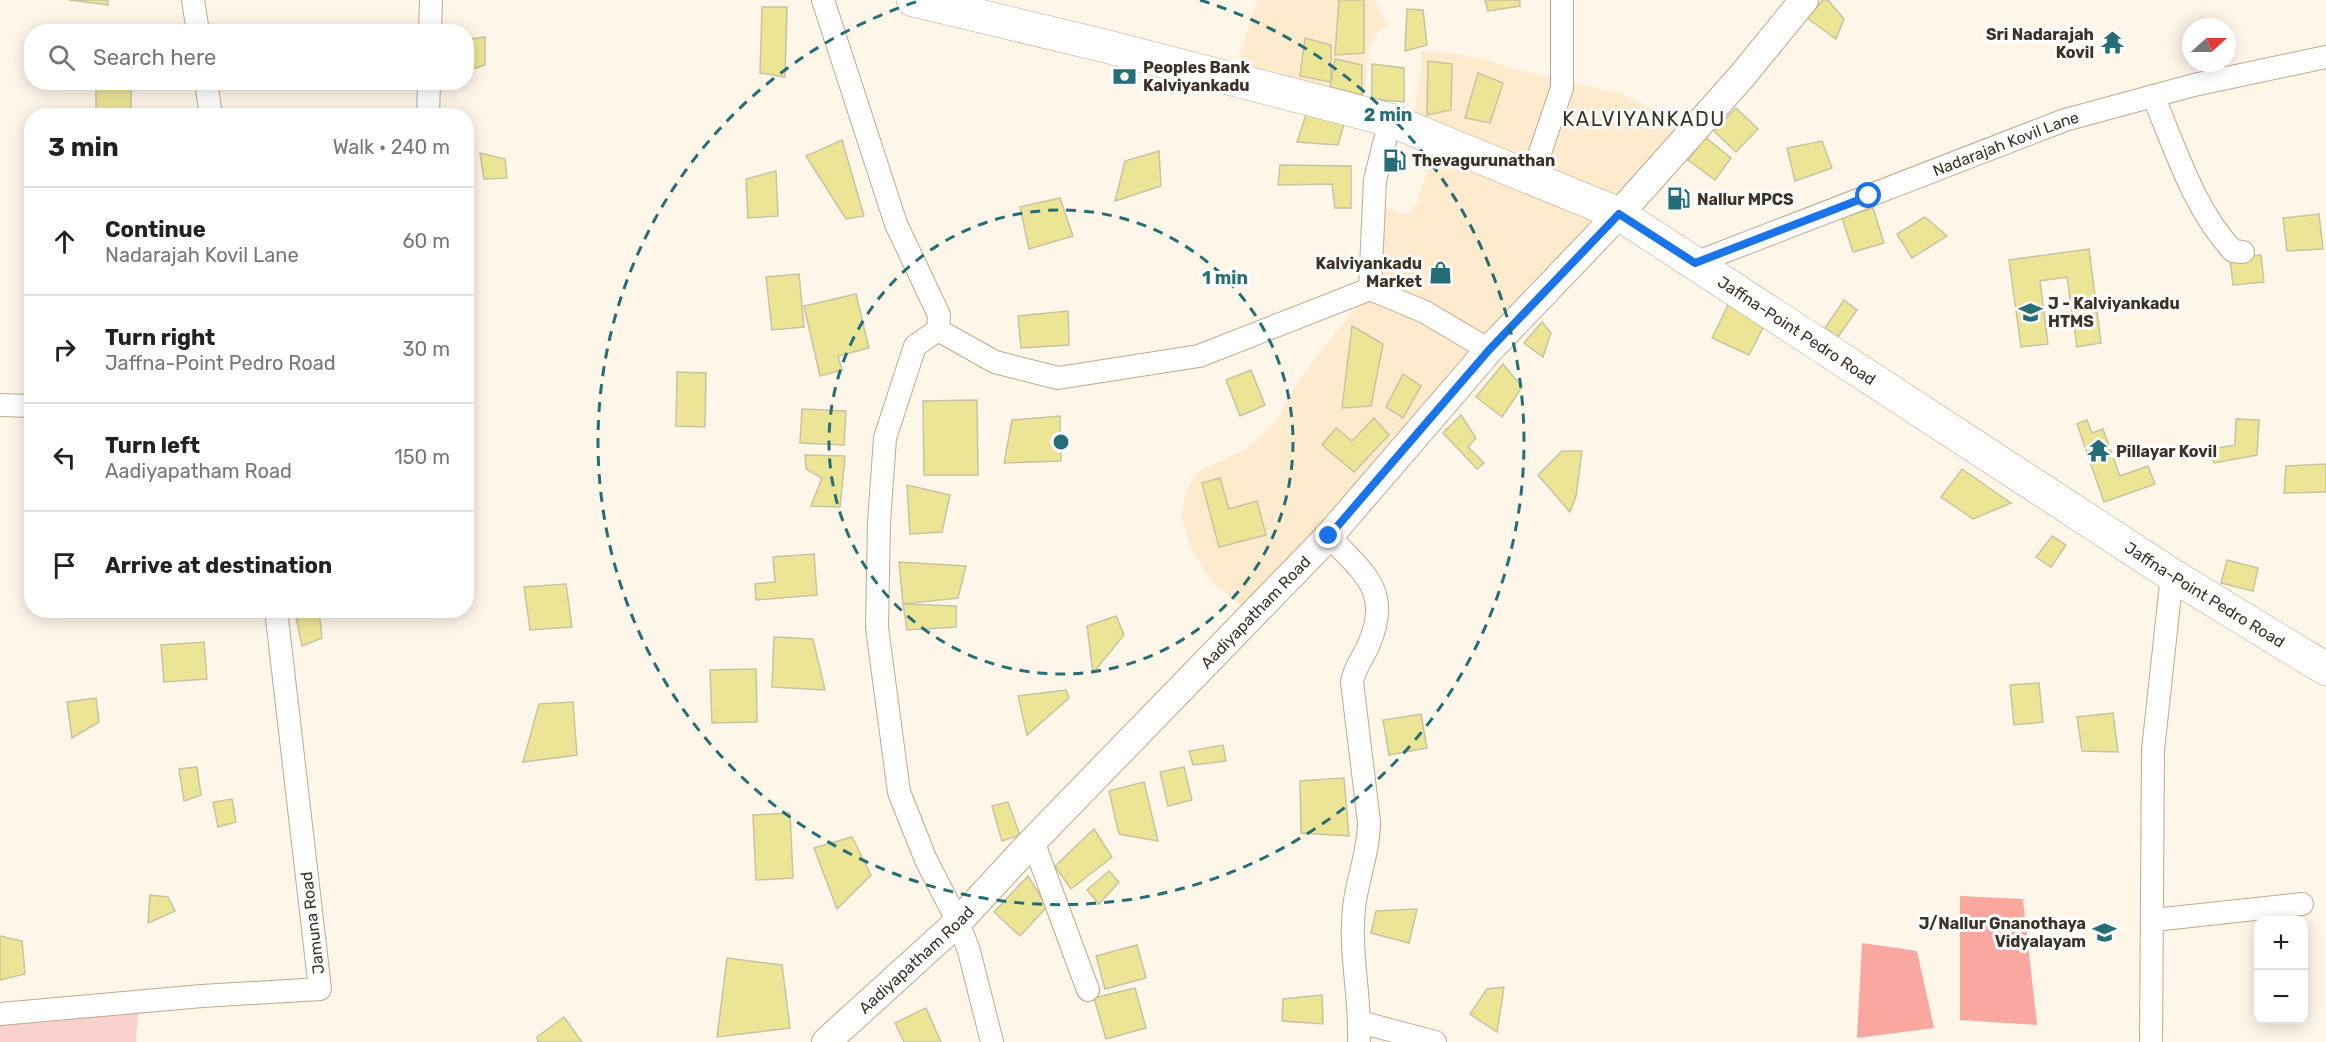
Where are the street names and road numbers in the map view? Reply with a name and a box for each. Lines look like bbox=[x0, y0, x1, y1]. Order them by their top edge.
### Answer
street label: Nadarajah Kovil Lane bbox=[1930, 108, 2081, 180]
street label: Jaffna-Point Pedro Road bbox=[1714, 272, 1879, 389]
street label: Jaffna-Point Pedro Road bbox=[2121, 538, 2288, 652]
street label: Aadiyapatham Road bbox=[1197, 552, 1315, 673]
street label: Jamuna Road bbox=[297, 871, 328, 975]
street label: Aadiyapatham Road bbox=[855, 902, 978, 1018]

